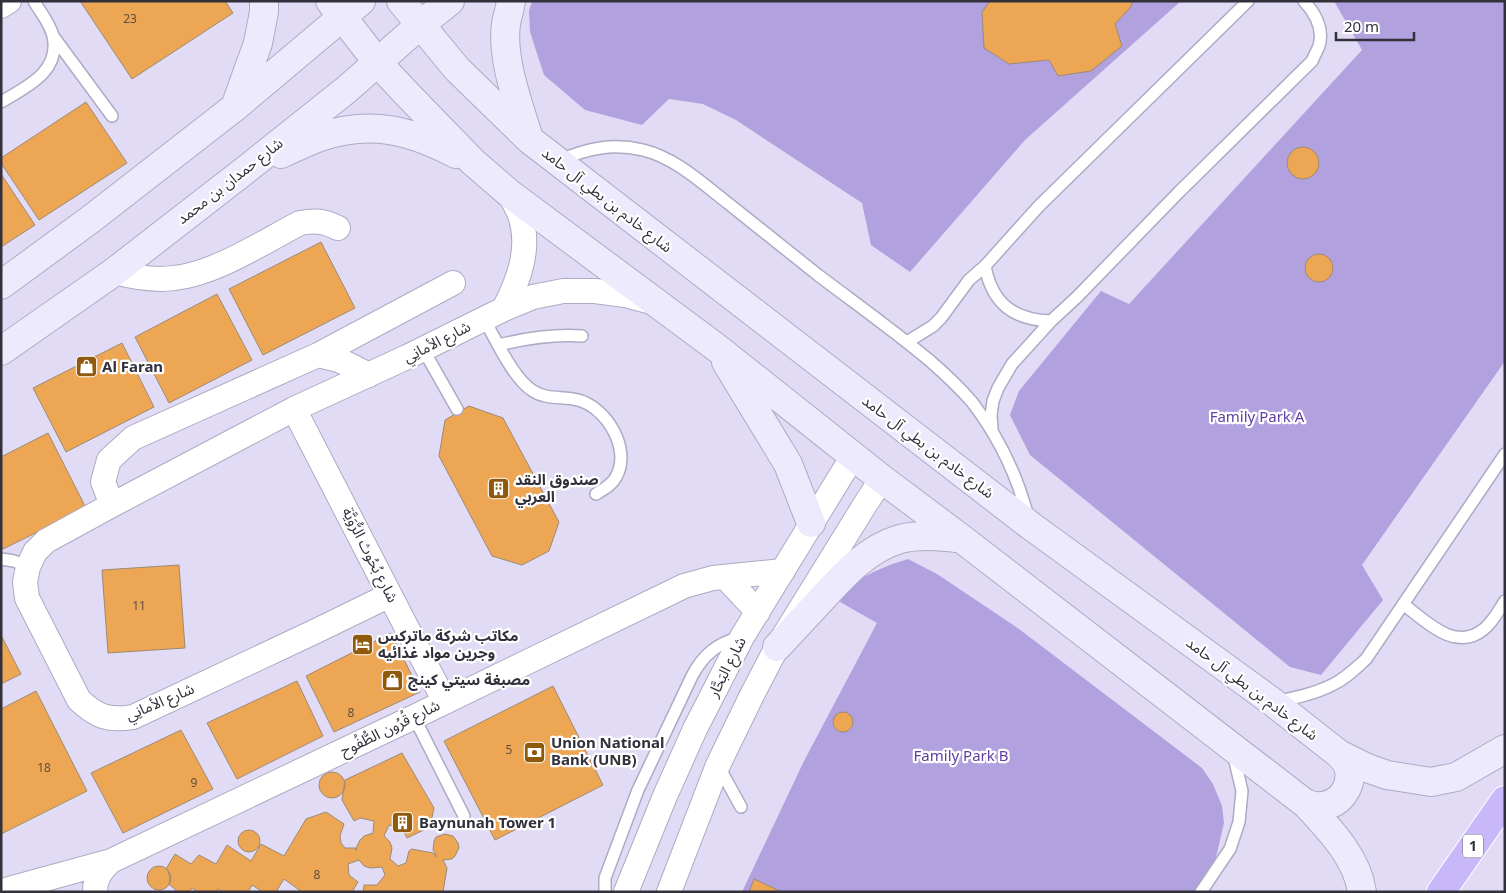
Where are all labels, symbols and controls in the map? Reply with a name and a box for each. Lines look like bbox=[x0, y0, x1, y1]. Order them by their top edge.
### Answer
house number: 23 bbox=[123, 10, 137, 27]
scale bar bbox=[1336, 10, 1414, 42]
text: 20 m bbox=[1344, 16, 1379, 36]
street label: شارع حمدان بن محمد bbox=[172, 132, 289, 230]
street label: شارع خادم بن بطي آل حامد bbox=[537, 142, 677, 259]
street label: شارع الأمانِي bbox=[400, 316, 475, 369]
shop icon: Al Faran bbox=[74, 355, 98, 379]
place label: Al Faran bbox=[102, 356, 163, 376]
street label: شارع خادم بن بطي آل حامد bbox=[857, 390, 999, 505]
park label: Family Park A bbox=[1210, 406, 1305, 426]
place label: صندوق النقد العربي bbox=[515, 469, 599, 508]
building icon: صندوق النقد العربي bbox=[487, 477, 511, 501]
street label: شارع بُحُوث الرُّوَيَّة bbox=[336, 503, 404, 607]
house number: 11 bbox=[132, 597, 146, 614]
place label: مكاتب شركة ماتركس وجرين مواد غذائيه bbox=[378, 625, 518, 662]
street label: شارع خادم بن بطي آل حامد bbox=[1181, 632, 1323, 747]
hotel icon: مكاتب شركة ماتركس وجرين مواد غذائيه bbox=[350, 633, 374, 657]
street label: شارع البَحَّار bbox=[702, 633, 753, 702]
shop icon: مصبغة سيتي كينج bbox=[380, 668, 404, 692]
place label: مصبغة سيتي كينج bbox=[408, 669, 530, 691]
street label: شارع الأمانِي bbox=[122, 678, 198, 727]
street label: شارع قُرُون الطُّفُوح bbox=[336, 694, 444, 763]
house number: 8 bbox=[348, 704, 355, 721]
place label: Union National Bank (UNB) bbox=[551, 732, 664, 769]
bank icon: Union National Bank (UNB) bbox=[523, 740, 547, 764]
house number: 5 bbox=[506, 741, 513, 758]
park label: Family Park B bbox=[914, 745, 1008, 765]
house number: 18 bbox=[37, 759, 51, 776]
house number: 9 bbox=[191, 774, 198, 791]
building icon: Baynunah Tower 1 bbox=[391, 811, 415, 835]
place label: Baynunah Tower 1 bbox=[419, 812, 556, 832]
road number: 1 bbox=[1463, 834, 1483, 858]
house number: 8 bbox=[314, 866, 321, 883]

